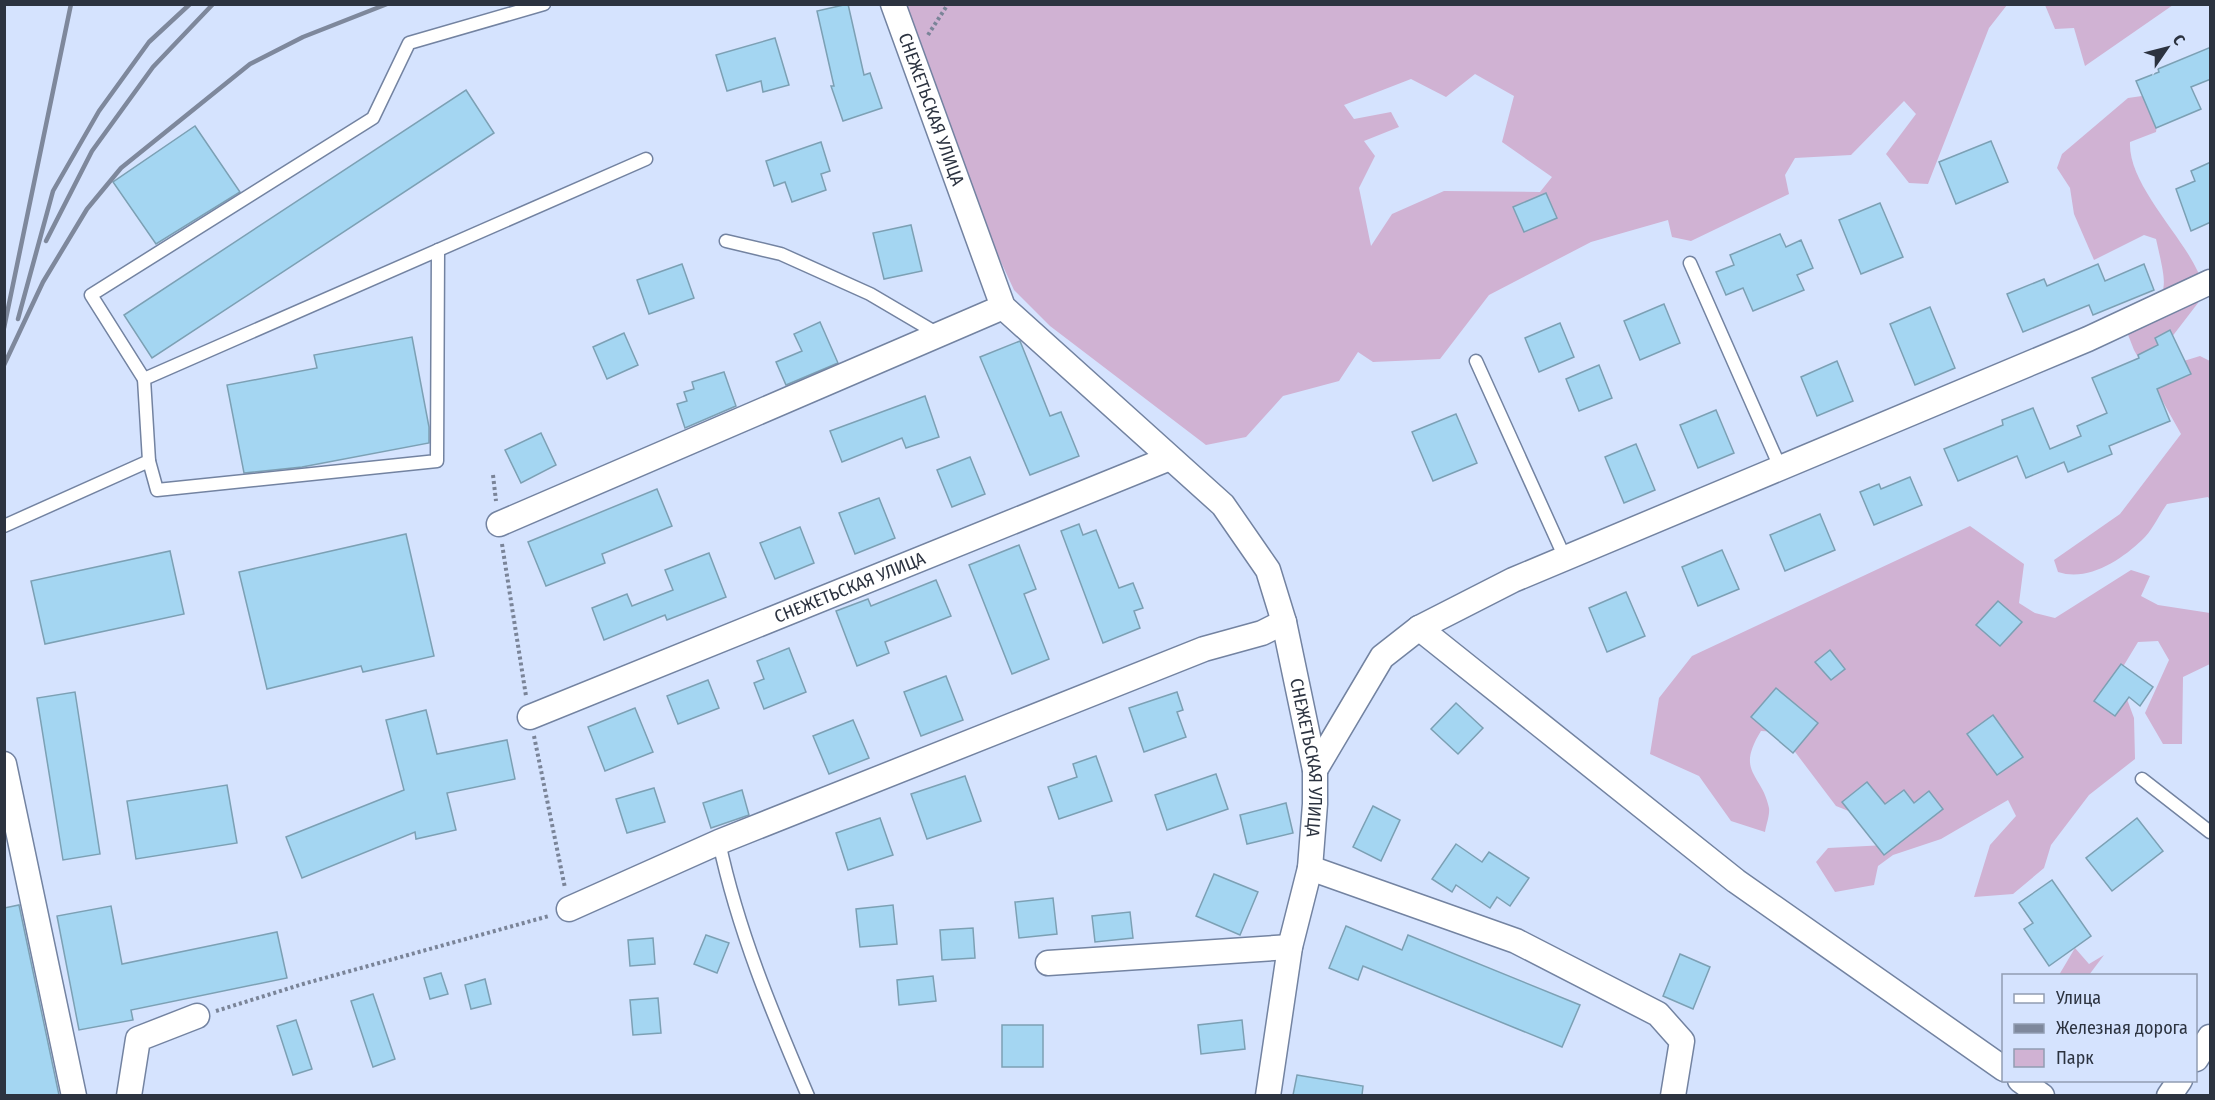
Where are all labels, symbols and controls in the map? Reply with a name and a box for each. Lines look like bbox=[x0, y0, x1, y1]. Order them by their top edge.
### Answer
north arrow bbox=[2137, 18, 2197, 78]
street label: СНЕЖЕТЬСКАЯ УЛИЦА bbox=[893, 30, 969, 189]
text: С bbox=[2169, 31, 2189, 49]
street label: СНЕЖЕТЬСКАЯ УЛИЦА bbox=[771, 547, 929, 628]
street label: СНЕЖЕТЬСКАЯ УЛИЦА bbox=[1285, 676, 1326, 839]
legend bbox=[2002, 974, 2197, 1082]
text: Улица bbox=[2055, 987, 2101, 1009]
text: Железная дорога bbox=[2056, 1017, 2188, 1039]
text: Парк bbox=[2056, 1047, 2094, 1069]

